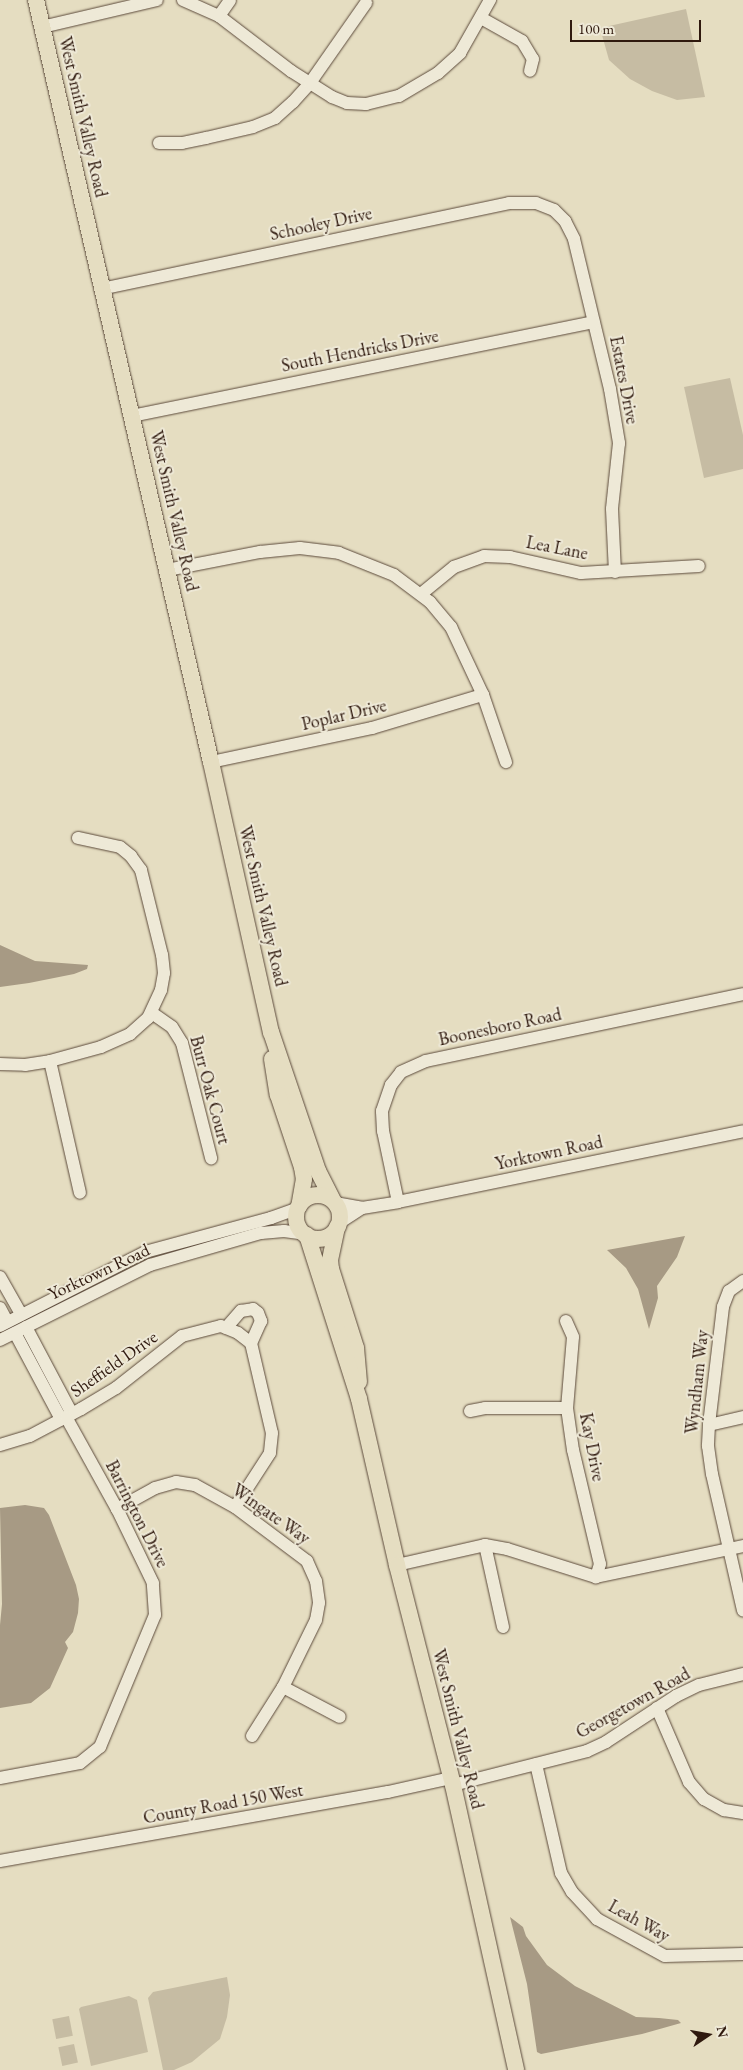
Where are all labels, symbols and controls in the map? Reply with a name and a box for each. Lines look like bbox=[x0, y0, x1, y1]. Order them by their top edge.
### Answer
scale bar bbox=[573, 10, 704, 42]
text: 100 m bbox=[578, 19, 614, 38]
street label: West Smith Valley Road bbox=[54, 34, 112, 200]
street label: Schooley Drive bbox=[268, 203, 374, 245]
street label: South Hendricks Drive bbox=[280, 325, 440, 377]
street label: Estates Drive bbox=[605, 334, 643, 426]
street label: West Smith Valley Road bbox=[145, 428, 203, 594]
street label: Lea Lane bbox=[524, 531, 590, 565]
street label: Poplar Drive bbox=[299, 695, 389, 735]
street label: West Smith Valley Road bbox=[234, 823, 292, 989]
street label: Boonesboro Road bbox=[437, 1003, 563, 1051]
street label: Burr Oak Court bbox=[185, 1033, 235, 1147]
street label: Yorktown Road bbox=[493, 1131, 605, 1175]
street label: Yorktown Road bbox=[45, 1239, 153, 1305]
street label: Sheffield Drive bbox=[66, 1326, 162, 1402]
street label: Wyndham Way bbox=[681, 1329, 713, 1435]
street label: Kay Drive bbox=[575, 1411, 609, 1483]
street label: Barrington Drive bbox=[101, 1457, 173, 1571]
street label: Wingate Way bbox=[228, 1479, 314, 1549]
street label: West Smith Valley Road bbox=[428, 1647, 488, 1811]
street label: Georgetown Road bbox=[572, 1663, 694, 1743]
street label: County Road 150 West bbox=[141, 1779, 305, 1829]
street label: Leah Way bbox=[604, 1895, 674, 1947]
north arrow bbox=[683, 2010, 733, 2060]
text: N bbox=[713, 2024, 733, 2039]

